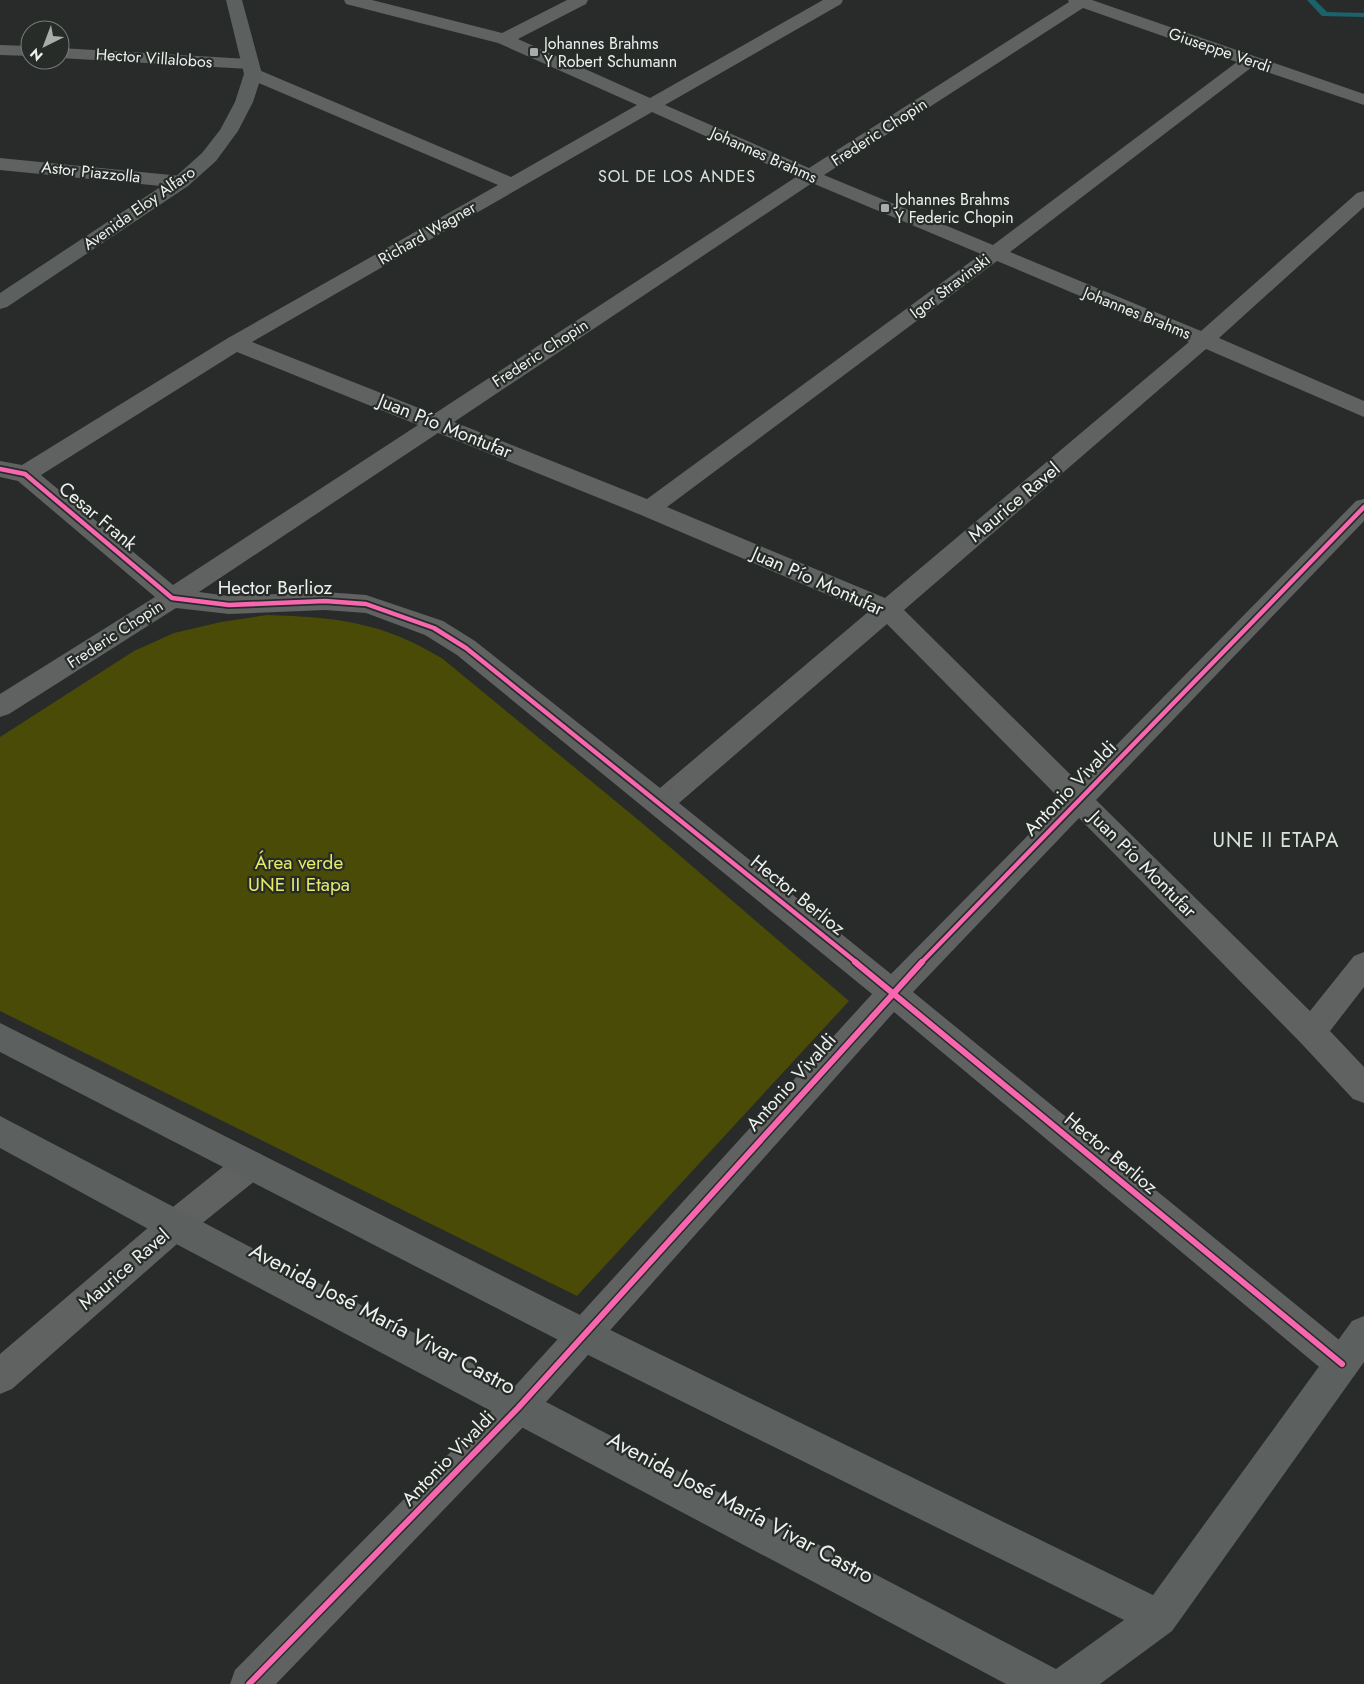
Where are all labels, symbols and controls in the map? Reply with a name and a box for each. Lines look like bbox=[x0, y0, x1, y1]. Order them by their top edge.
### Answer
north arrow bbox=[20, 20, 70, 70]
street label: Giuseppe Verdi bbox=[1166, 22, 1274, 78]
place label: Johannes Brahms Y Robert Schumann bbox=[542, 32, 677, 73]
street label: Hector Villalobos bbox=[95, 42, 213, 74]
text: N bbox=[25, 44, 47, 66]
marker: Johannes Brahms Y Robert Schumann bbox=[528, 46, 540, 58]
street label: Frederic Chopin bbox=[826, 92, 932, 172]
street label: Johannes Brahms bbox=[705, 120, 821, 189]
street label: Astor Piazzolla bbox=[40, 155, 142, 189]
street label: Avenida Eloy Alfaro bbox=[78, 160, 200, 255]
district label: SOL DE LOS ANDES bbox=[598, 165, 756, 188]
place label: Johannes Brahms Y Federic Chopin bbox=[893, 188, 1014, 229]
street label: Richard Wagner bbox=[374, 195, 481, 270]
marker: Johannes Brahms Y Federic Chopin bbox=[879, 202, 891, 214]
street label: Igor Stravinski bbox=[905, 248, 995, 324]
street label: Johannes Brahms bbox=[1078, 280, 1194, 345]
street label: Frederic Chopin bbox=[487, 313, 593, 393]
street label: Juan Pío Montufar bbox=[371, 386, 516, 465]
street label: Maurice Ravel bbox=[962, 456, 1066, 548]
street label: Cesar Frank bbox=[53, 475, 144, 557]
street label: Juan Pío Montufar bbox=[745, 539, 889, 622]
street label: Hector Berlioz bbox=[218, 574, 333, 601]
street label: Frederic Chopin bbox=[62, 594, 168, 674]
street label: Antonio Vivaldi bbox=[1017, 734, 1123, 842]
street label: Juan Pío Montufar bbox=[1081, 802, 1203, 924]
district label: UNE II ETAPA bbox=[1212, 826, 1340, 855]
street label: Hector Berlioz bbox=[745, 848, 851, 942]
park label: Área verde UNE II Etapa bbox=[248, 849, 350, 898]
street label: Antonio Vivaldi bbox=[740, 1027, 842, 1137]
street label: Hector Berlioz bbox=[1058, 1106, 1164, 1200]
street label: Maurice Ravel bbox=[73, 1222, 175, 1316]
street label: Avenida José María Vivar Castro bbox=[244, 1234, 522, 1402]
street label: Antonio Vivaldi bbox=[395, 1404, 501, 1512]
street label: Avenida José María Vivar Castro bbox=[602, 1423, 880, 1591]

